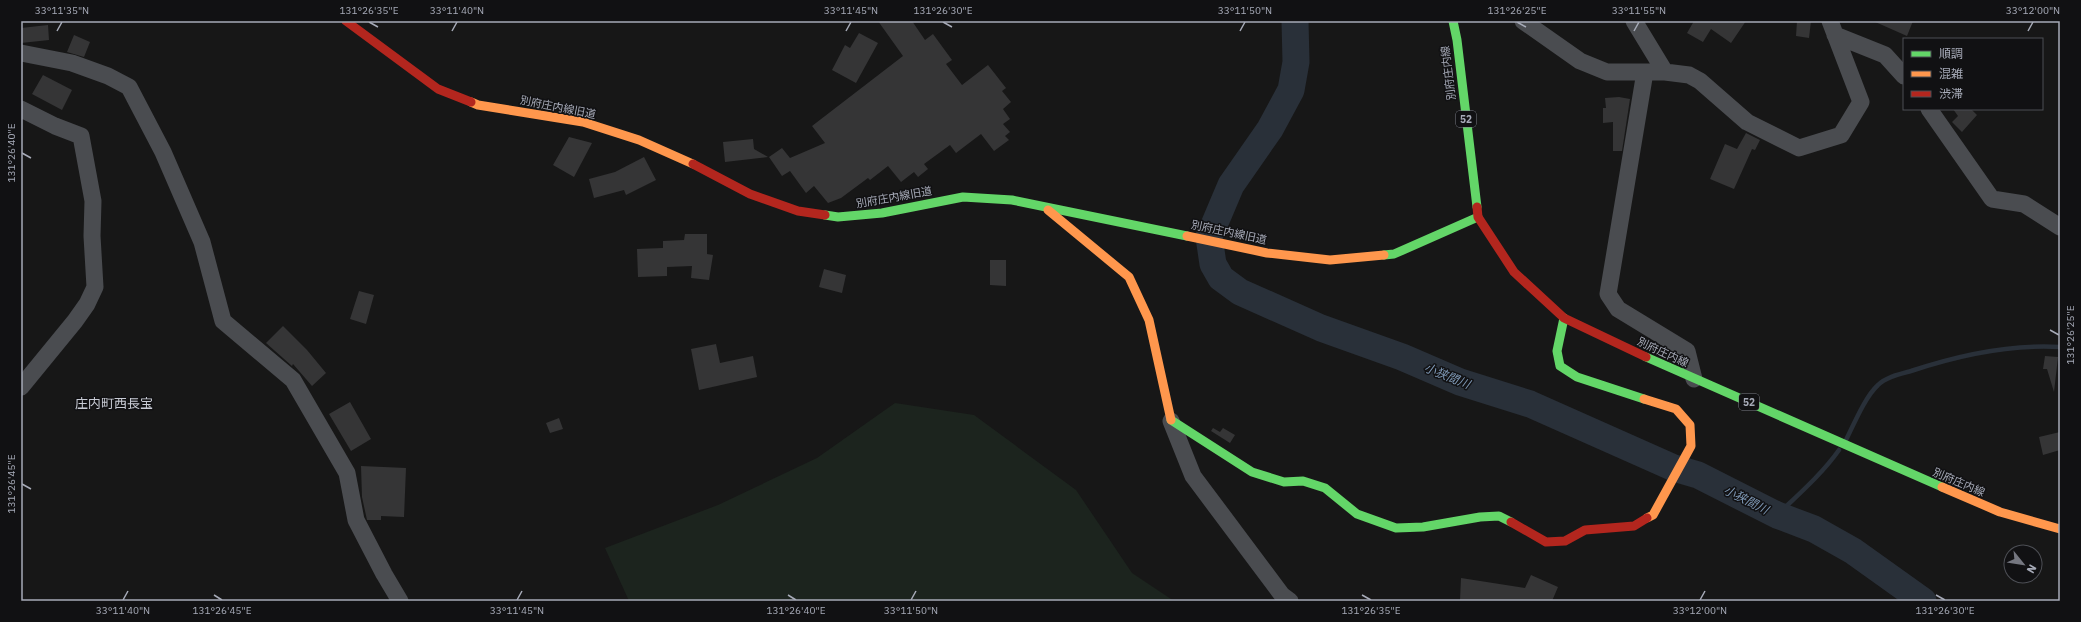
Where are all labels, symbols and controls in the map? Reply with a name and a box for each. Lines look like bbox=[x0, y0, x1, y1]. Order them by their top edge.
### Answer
text: 33°11'35"N bbox=[35, 4, 89, 17]
text: 131°26'35"E bbox=[339, 4, 399, 17]
text: 33°11'40"N bbox=[430, 4, 484, 17]
text: 33°11'45"N bbox=[824, 4, 878, 17]
text: 131°26'30"E bbox=[913, 4, 973, 17]
text: 33°11'50"N bbox=[1218, 4, 1272, 17]
text: 131°26'25"E bbox=[1487, 4, 1547, 17]
text: 33°11'55"N bbox=[1612, 4, 1666, 17]
text: 33°12'00"N bbox=[2006, 4, 2060, 17]
legend bbox=[1903, 38, 2043, 110]
street label: 別府庄内線 bbox=[1438, 45, 1458, 101]
text: 順調 bbox=[1939, 46, 1963, 61]
text: 混雑 bbox=[1939, 66, 1963, 81]
text: 渋滞 bbox=[1939, 86, 1963, 101]
street label: 別府庄内線旧道 bbox=[519, 93, 597, 121]
road number: 52 bbox=[1456, 111, 1476, 127]
text: 131°26'40"E bbox=[5, 123, 18, 183]
street label: 別府庄内線旧道 bbox=[855, 183, 933, 211]
street label: 別府庄内線旧道 bbox=[1190, 217, 1268, 247]
text: 131°26'25"E bbox=[2064, 305, 2077, 365]
street label: 別府庄内線 bbox=[1635, 334, 1691, 370]
water label: 小狭間川 bbox=[1422, 360, 1474, 392]
road number: 52 bbox=[1739, 394, 1759, 410]
district label: 庄内町西長宝 bbox=[75, 395, 153, 412]
text: 131°26'45"E bbox=[5, 454, 18, 514]
street label: 別府庄内線 bbox=[1931, 465, 1987, 499]
water label: 小狭間川 bbox=[1721, 482, 1773, 518]
north arrow bbox=[2003, 544, 2043, 584]
text: N bbox=[2024, 562, 2040, 576]
text: 33°11'40"N bbox=[96, 604, 150, 617]
text: 131°26'45"E bbox=[192, 604, 252, 617]
text: 33°11'45"N bbox=[490, 604, 544, 617]
text: 131°26'40"E bbox=[766, 604, 826, 617]
text: 33°11'50"N bbox=[884, 604, 938, 617]
text: 131°26'35"E bbox=[1341, 604, 1401, 617]
text: 33°12'00"N bbox=[1673, 604, 1727, 617]
text: 131°26'30"E bbox=[1915, 604, 1975, 617]

